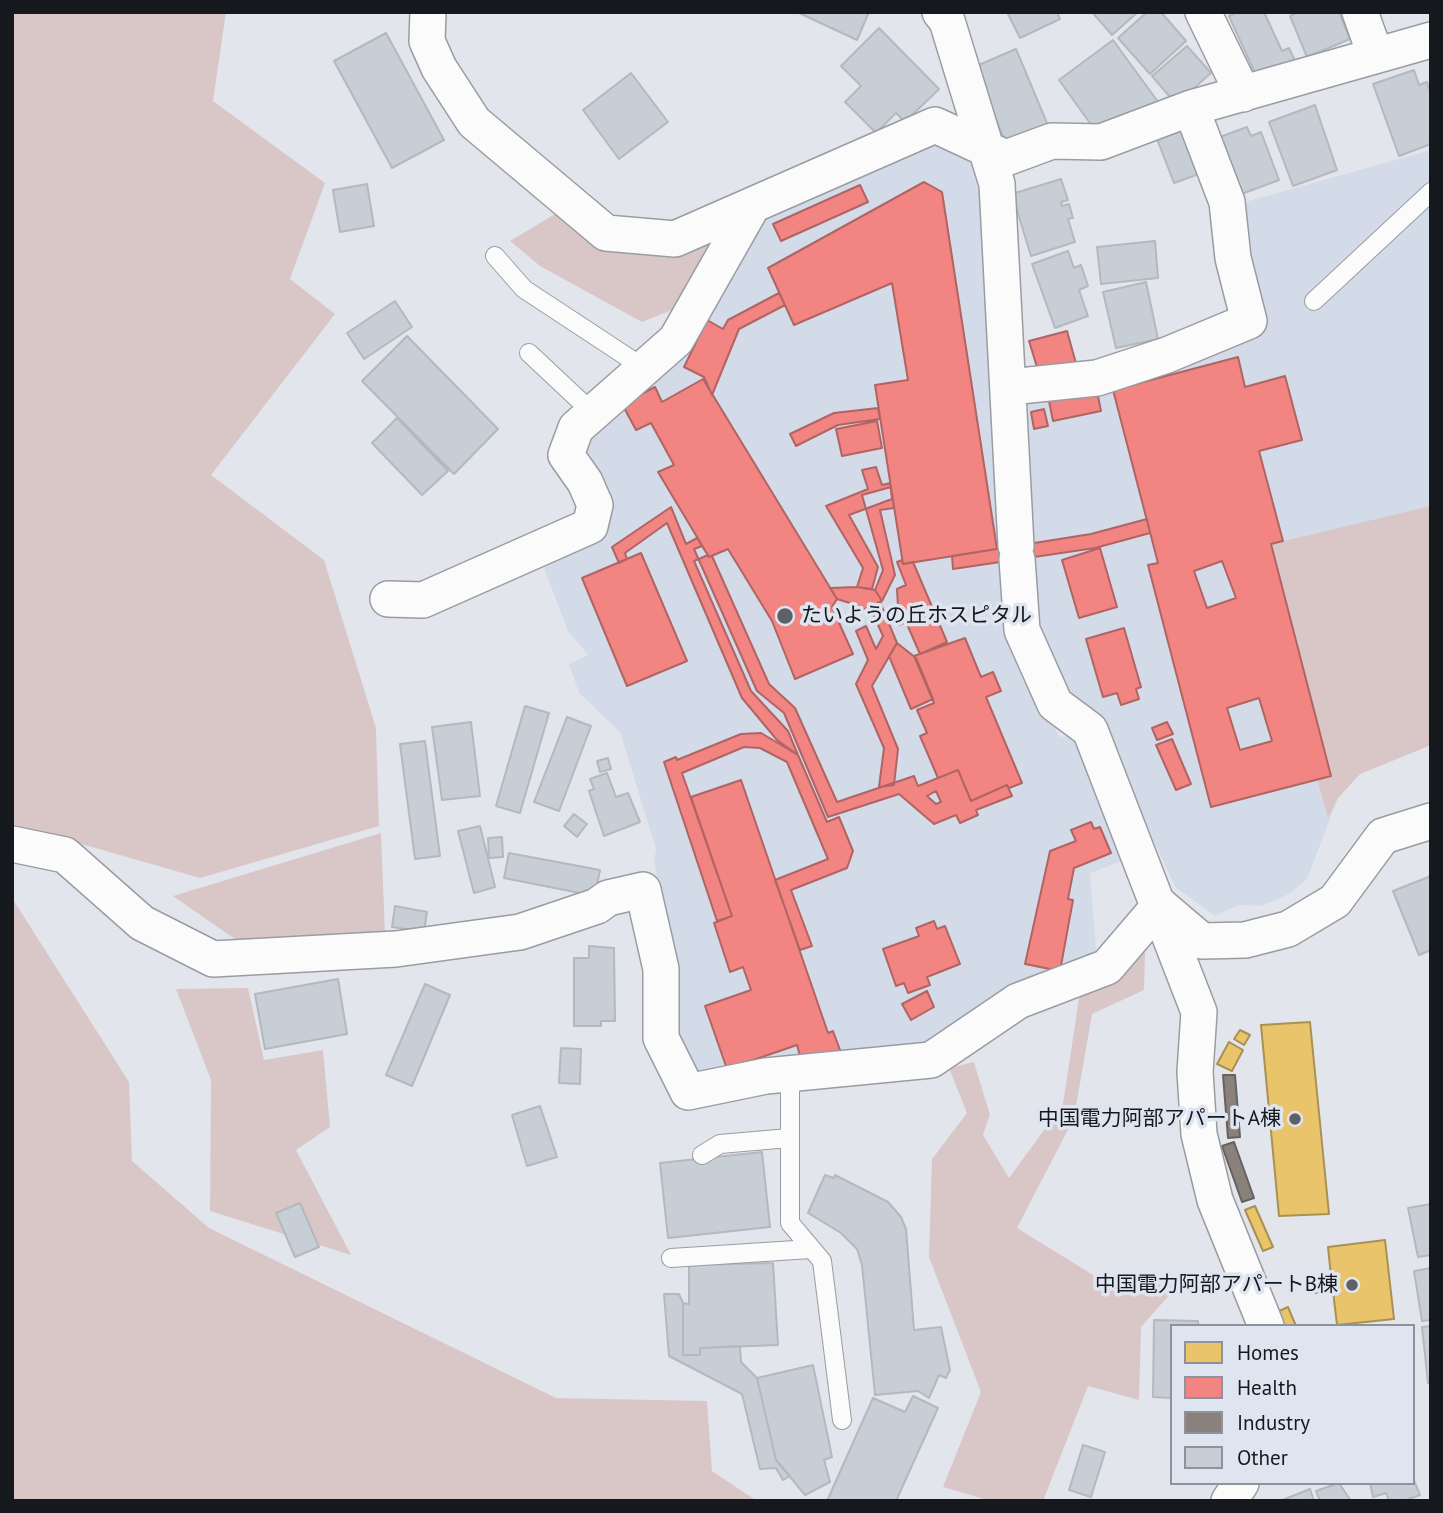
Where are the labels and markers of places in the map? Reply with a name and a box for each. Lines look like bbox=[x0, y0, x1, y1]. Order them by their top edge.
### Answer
place label: たいようの丘ホスピタル bbox=[801, 603, 1032, 629]
marker: たいようの丘ホスピタル bbox=[775, 606, 795, 626]
place label: 中国電力阿部アパートA棟 bbox=[1038, 1106, 1281, 1132]
marker: 中国電力阿部アパートA棟 bbox=[1287, 1111, 1303, 1127]
place label: 中国電力阿部アパートB棟 bbox=[1095, 1272, 1338, 1298]
marker: 中国電力阿部アパートB棟 bbox=[1344, 1277, 1360, 1293]

